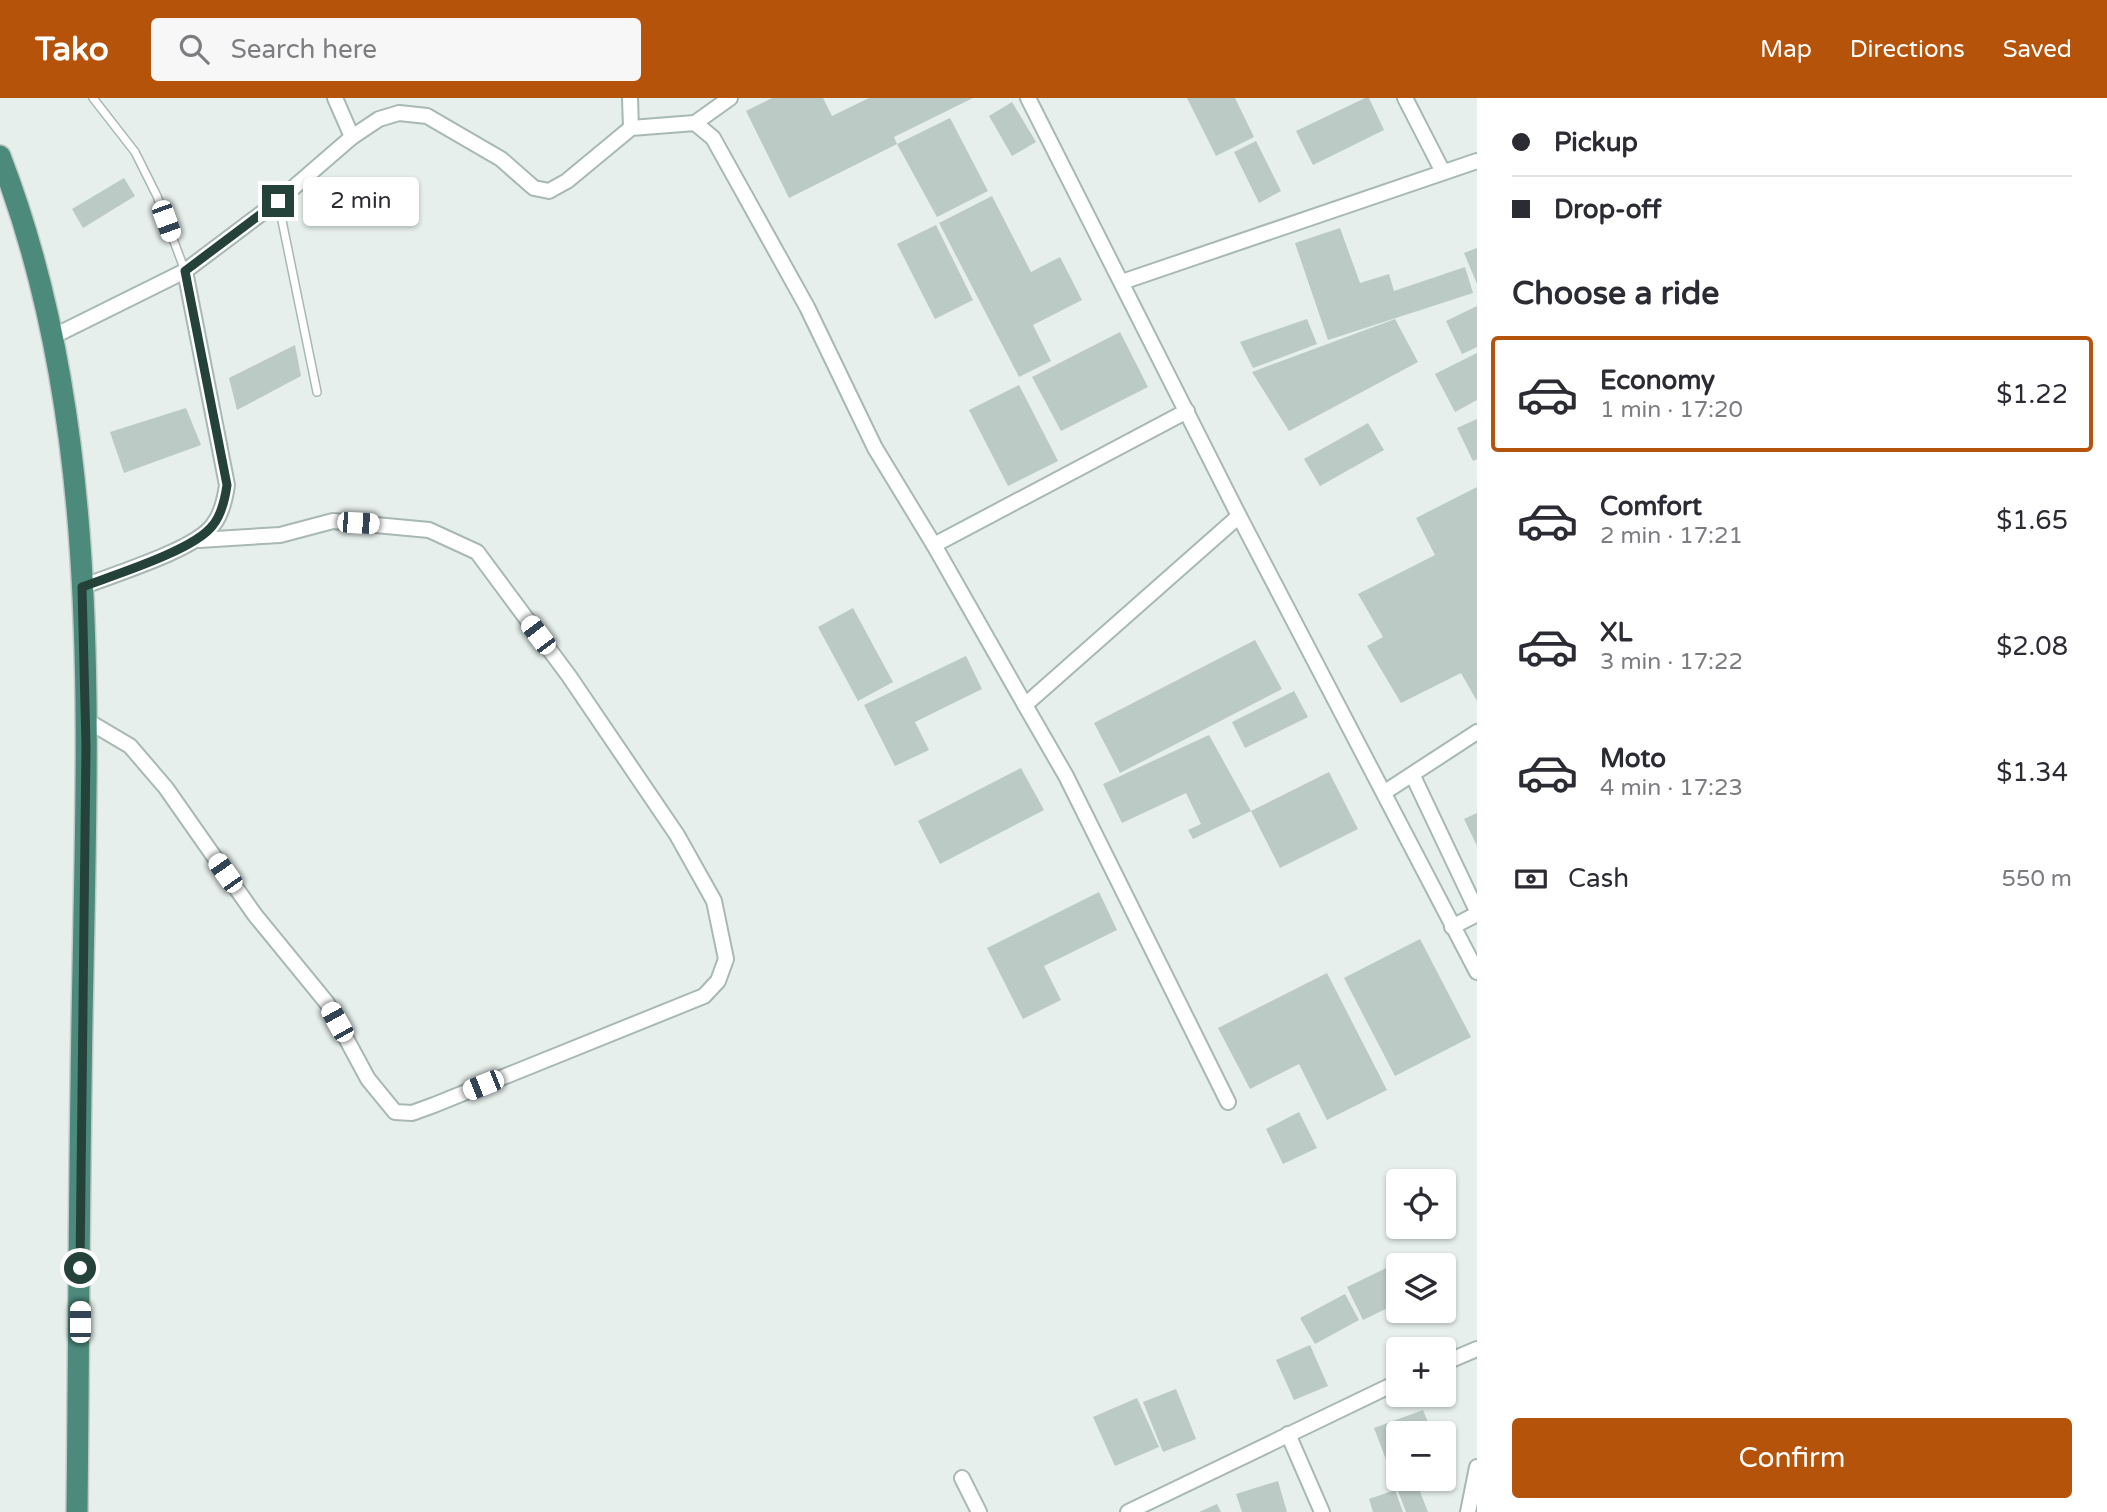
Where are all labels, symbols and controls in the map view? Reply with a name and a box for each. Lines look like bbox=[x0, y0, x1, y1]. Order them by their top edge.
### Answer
search box bbox=[151, 18, 641, 81]
text: Tako bbox=[35, 30, 109, 69]
icon: search bbox=[175, 30, 213, 68]
text: Search here bbox=[231, 34, 377, 65]
text: Map bbox=[1760, 35, 1812, 64]
text: Directions bbox=[1850, 35, 1965, 64]
text: Saved bbox=[2003, 35, 2072, 64]
text: Pickup bbox=[1554, 127, 1638, 158]
callout: 2 min bbox=[302, 176, 418, 226]
route end bbox=[262, 185, 294, 217]
text: 2 min bbox=[330, 187, 392, 215]
text: Drop-off bbox=[1554, 194, 1661, 225]
car bbox=[149, 198, 184, 244]
text: Choose a ride bbox=[1512, 275, 1719, 313]
icon: car bbox=[1516, 363, 1579, 426]
text: Economy bbox=[1600, 365, 1715, 396]
text: $1.22 bbox=[1996, 379, 2068, 410]
text: 1 min · 17:20 bbox=[1600, 396, 1743, 424]
icon: car bbox=[1516, 489, 1579, 552]
text: Comfort bbox=[1600, 491, 1702, 522]
text: $1.65 bbox=[1996, 505, 2068, 536]
car bbox=[337, 511, 380, 535]
text: 2 min · 17:21 bbox=[1600, 522, 1743, 550]
car bbox=[517, 612, 560, 658]
icon: car bbox=[1516, 615, 1579, 678]
text: XL bbox=[1600, 617, 1632, 648]
text: $2.08 bbox=[1996, 631, 2068, 662]
text: 3 min · 17:22 bbox=[1600, 648, 1743, 676]
icon: car bbox=[1516, 741, 1579, 804]
text: Moto bbox=[1600, 743, 1666, 774]
text: $1.34 bbox=[1996, 757, 2068, 788]
text: 4 min · 17:23 bbox=[1600, 774, 1743, 802]
car bbox=[205, 850, 246, 896]
icon: cash bbox=[1512, 860, 1550, 898]
text: Cash bbox=[1568, 863, 1629, 894]
text: 550 m bbox=[2002, 865, 2072, 893]
car bbox=[318, 999, 357, 1045]
car bbox=[460, 1067, 507, 1103]
map controls bbox=[1386, 1169, 1456, 1491]
button: locate bbox=[1386, 1169, 1456, 1239]
route start bbox=[64, 1252, 96, 1284]
button: layers bbox=[1386, 1253, 1456, 1323]
car bbox=[70, 1301, 91, 1343]
button: + bbox=[1386, 1337, 1456, 1407]
button: Confirm bbox=[1512, 1418, 2072, 1498]
button: − bbox=[1386, 1421, 1456, 1491]

